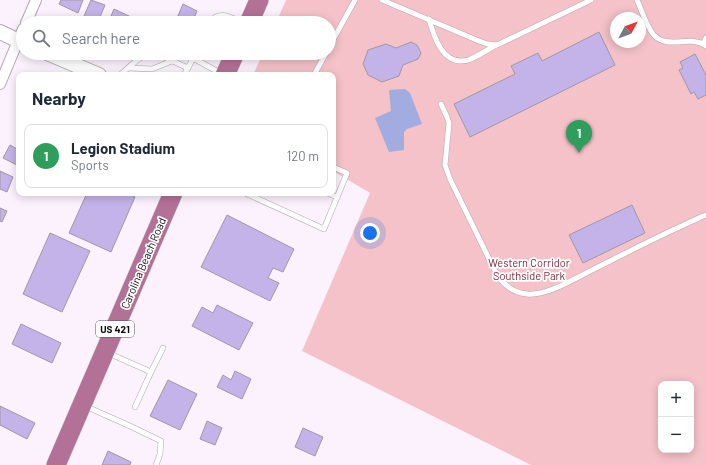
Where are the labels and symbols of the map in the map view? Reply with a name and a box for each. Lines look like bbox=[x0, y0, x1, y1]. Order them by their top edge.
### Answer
north arrow bbox=[610, 12, 646, 48]
pin: 1 bbox=[566, 120, 592, 153]
street label: Carolina Beach Road bbox=[118, 215, 168, 311]
your location bbox=[360, 223, 380, 243]
park label: Western Corridor Southside Park bbox=[488, 256, 570, 282]
road number: US 421 bbox=[96, 321, 134, 337]

